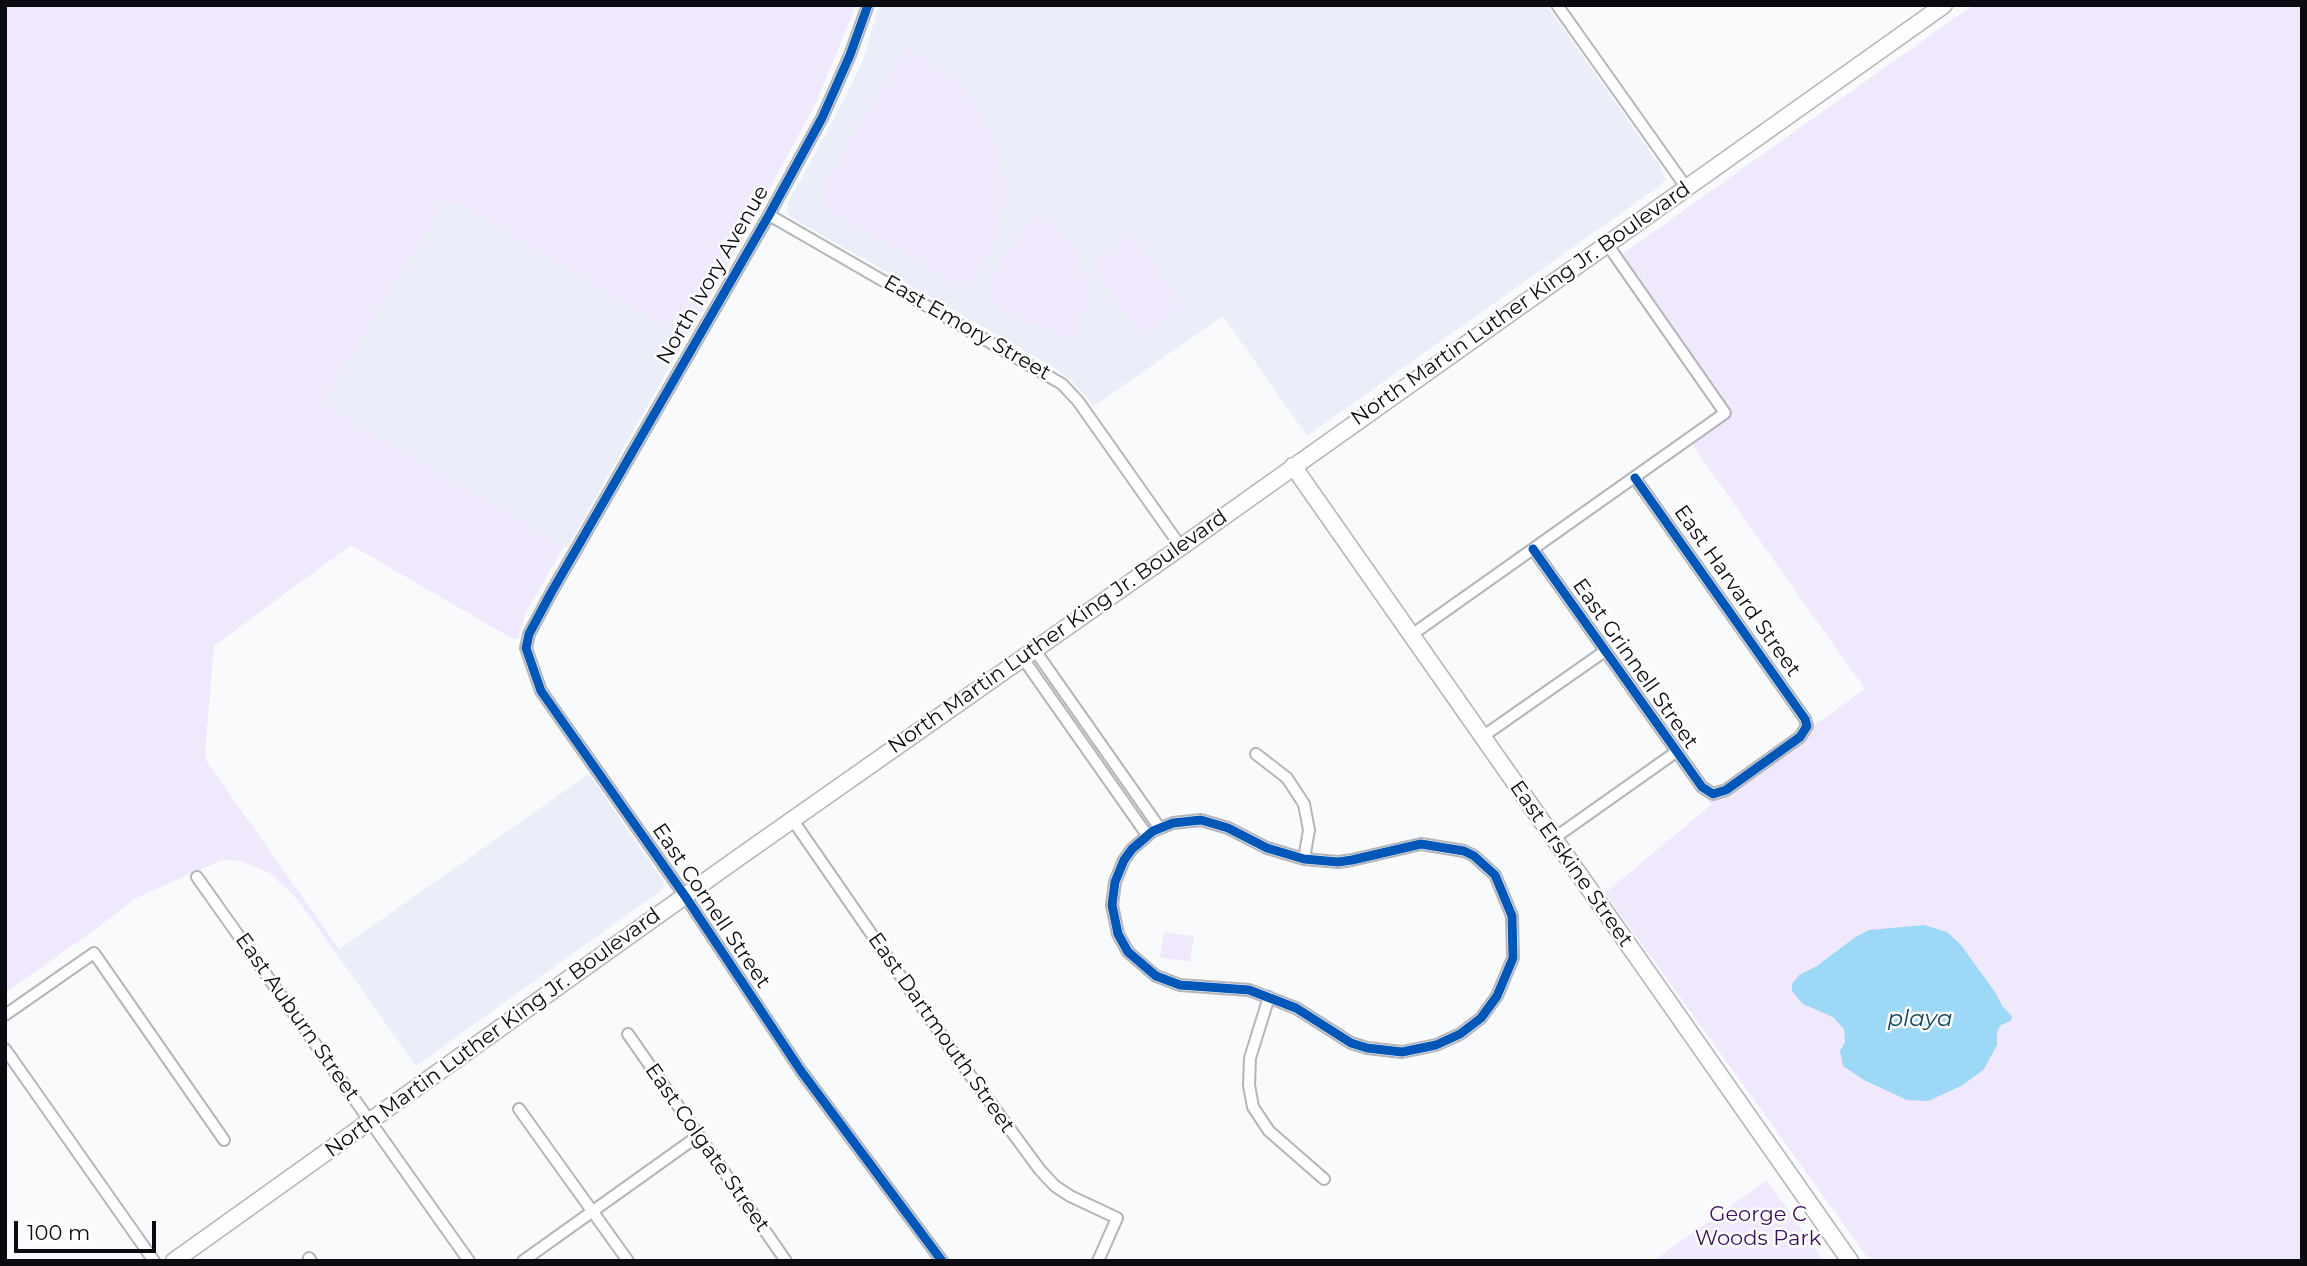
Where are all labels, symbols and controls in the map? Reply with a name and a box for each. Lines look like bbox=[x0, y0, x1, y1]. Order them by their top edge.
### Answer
street label: North Martin Luther King Jr. Boulevard bbox=[1347, 177, 1695, 431]
street label: North Ivory Avenue bbox=[652, 181, 774, 369]
street label: East Emory Street bbox=[879, 270, 1055, 386]
street label: East Harvard Street bbox=[1668, 500, 1806, 682]
street label: North Martin Luther King Jr. Boulevard bbox=[884, 505, 1232, 759]
street label: East Grinnell Street bbox=[1567, 574, 1703, 754]
street label: East Erskine Street bbox=[1504, 776, 1638, 952]
street label: East Cornell Street bbox=[646, 819, 776, 993]
street label: North Martin Luther King Jr. Boulevard bbox=[320, 903, 666, 1163]
street label: East Auburn Street bbox=[230, 928, 364, 1106]
street label: East Dartmouth Street bbox=[862, 928, 1020, 1138]
water label: playa bbox=[1888, 1005, 1952, 1033]
street label: East Colgate Street bbox=[639, 1059, 775, 1237]
park label: George C Woods Park bbox=[1695, 1202, 1821, 1252]
scale bar bbox=[18, 1206, 159, 1250]
text: 100 m bbox=[27, 1220, 90, 1245]

